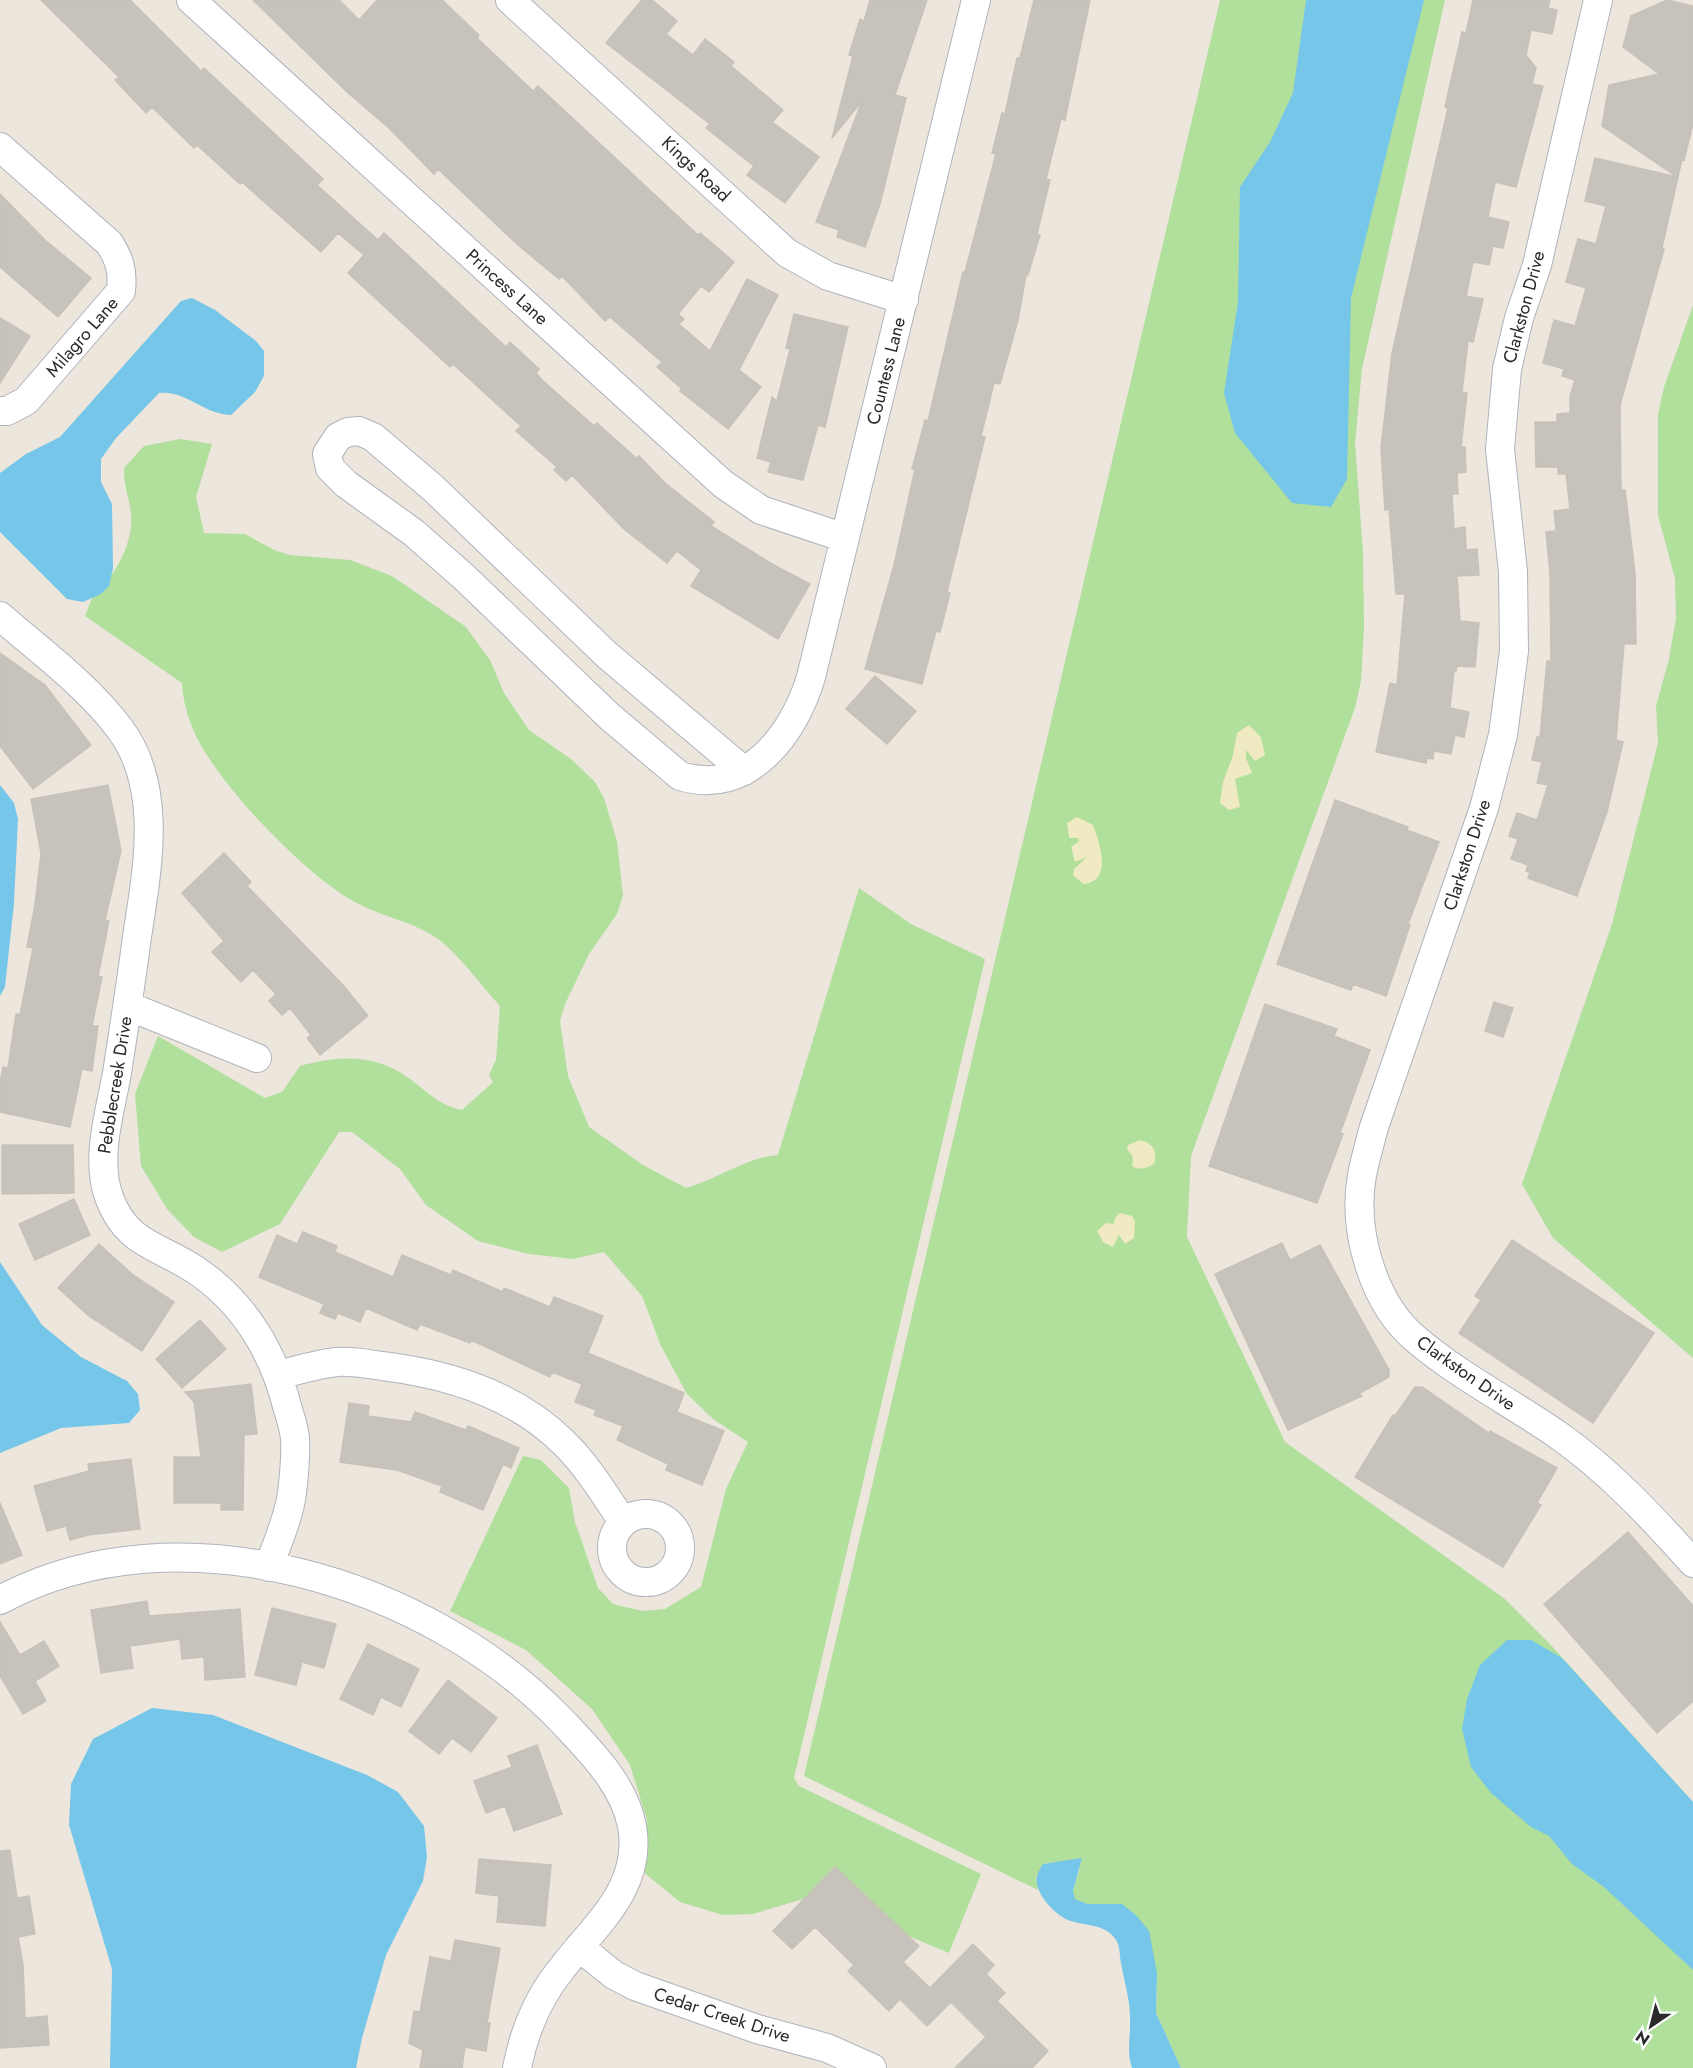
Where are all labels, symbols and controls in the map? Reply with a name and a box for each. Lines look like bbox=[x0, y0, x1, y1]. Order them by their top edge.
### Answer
street label: Kings Road bbox=[656, 130, 736, 208]
street label: Princess Lane bbox=[460, 243, 554, 331]
street label: Clarkston Drive bbox=[1496, 248, 1552, 366]
street label: Milagro Lane bbox=[40, 291, 124, 383]
street label: Countess Lane bbox=[860, 314, 912, 428]
street label: Clarkston Drive bbox=[1437, 796, 1497, 914]
street label: Pebblecreek Drive bbox=[91, 1014, 139, 1156]
street label: Clarkston Drive bbox=[1411, 1329, 1521, 1417]
street label: Cedar Creek Drive bbox=[650, 1981, 794, 2049]
north arrow bbox=[1621, 1996, 1681, 2056]
text: N bbox=[1631, 2025, 1654, 2051]

